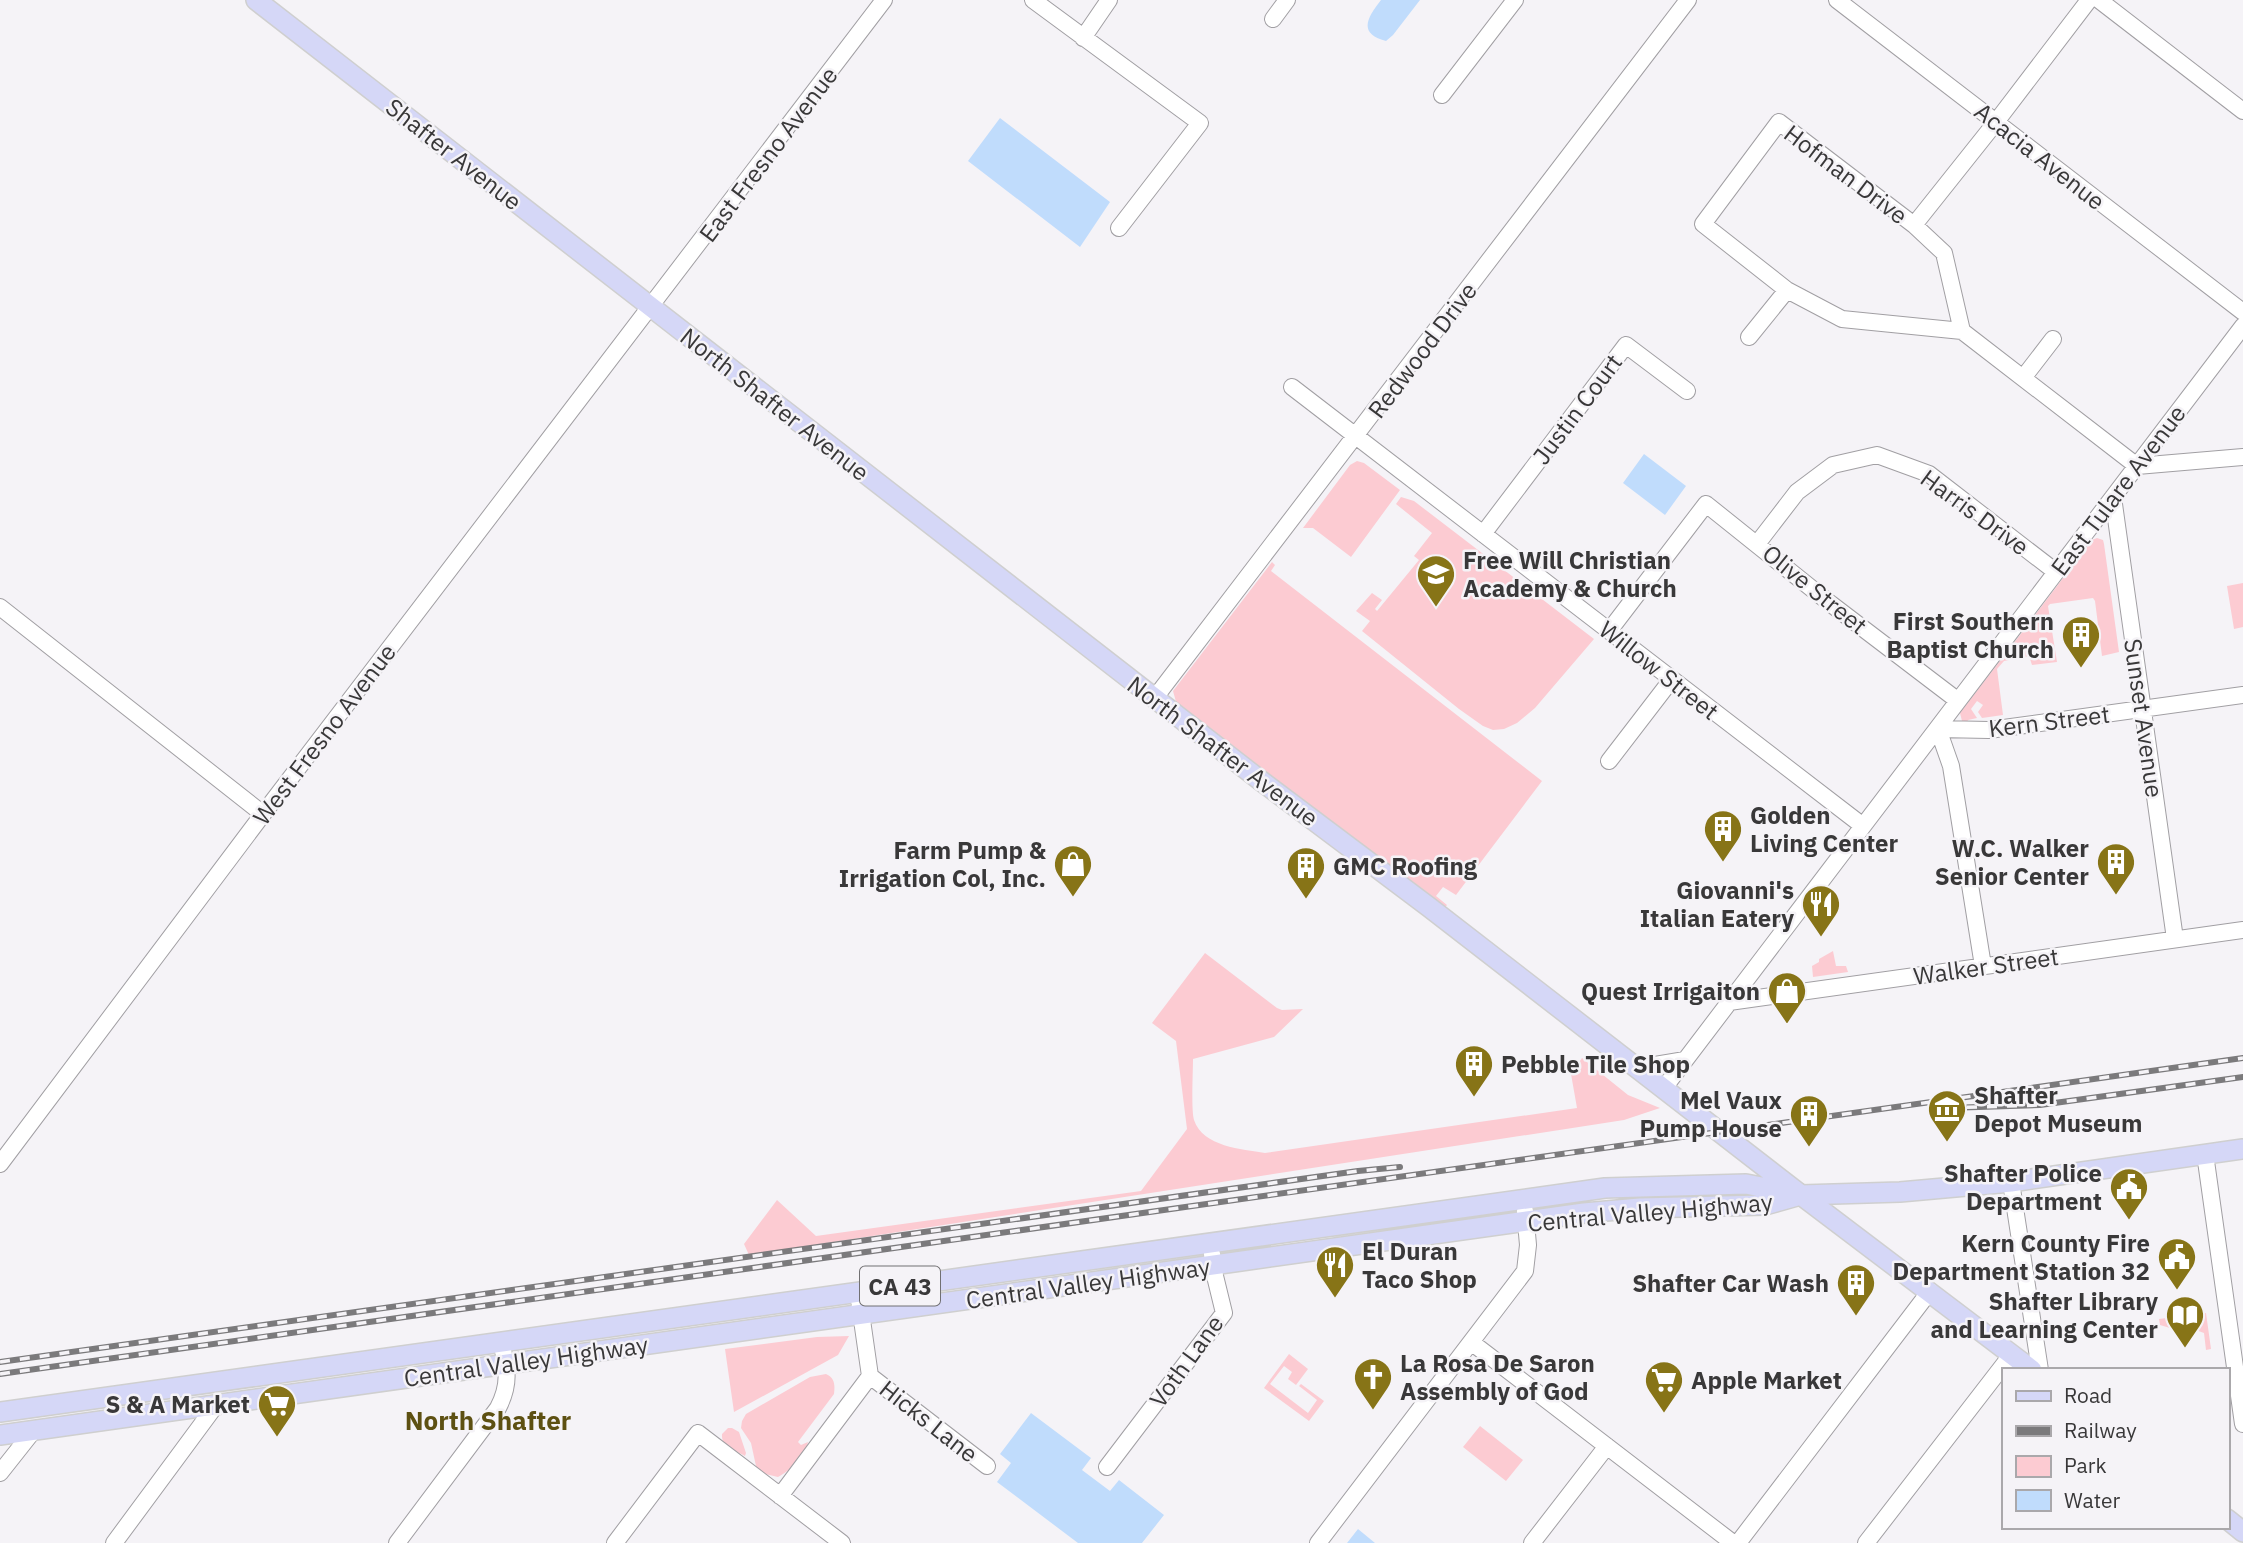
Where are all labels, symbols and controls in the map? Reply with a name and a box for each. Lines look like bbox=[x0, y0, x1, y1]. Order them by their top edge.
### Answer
street label: East Fresno Avenue bbox=[691, 60, 845, 248]
street label: Shafter Avenue bbox=[379, 91, 529, 217]
street label: Acacia Avenue bbox=[1968, 95, 2112, 217]
street label: Hofman Drive bbox=[1778, 117, 1914, 231]
street label: Redwood Drive bbox=[1360, 275, 1484, 425]
street label: North Shafter Avenue bbox=[674, 320, 876, 488]
street label: Justin Court bbox=[1525, 347, 1629, 471]
street label: East Tulare Avenue bbox=[2043, 398, 2193, 582]
street label: Harris Drive bbox=[1914, 462, 2036, 562]
street label: Olive Street bbox=[1756, 537, 1874, 641]
place label: Free Will Christian Academy & Church bbox=[1463, 544, 1677, 604]
school or university icon: Free Will Christian Academy & Church bbox=[1415, 553, 1457, 608]
place label: First Southern Baptist Church bbox=[1887, 605, 2054, 665]
street label: Willow Street bbox=[1593, 613, 1725, 727]
building icon: First Southern Baptist Church bbox=[2060, 614, 2102, 669]
street label: Sunset Avenue bbox=[2117, 636, 2171, 800]
street label: West Fresno Avenue bbox=[245, 637, 403, 831]
street label: North Shafter Avenue bbox=[1121, 669, 1325, 833]
street label: Kern Street bbox=[1987, 698, 2111, 744]
place label: Golden Living Center bbox=[1750, 799, 1899, 859]
building icon: Golden Living Center bbox=[1702, 808, 1744, 863]
place label: W.C. Walker Senior Center bbox=[1935, 832, 2089, 892]
place label: Farm Pump & Irrigation Col, Inc. bbox=[839, 834, 1047, 894]
building icon: W.C. Walker Senior Center bbox=[2095, 841, 2137, 896]
shop icon: Farm Pump & Irrigation Col, Inc. bbox=[1052, 843, 1094, 898]
building icon: GMC Roofing bbox=[1285, 845, 1327, 900]
place label: GMC Roofing bbox=[1333, 850, 1478, 882]
place label: Giovanni's Italian Eatery bbox=[1640, 874, 1794, 934]
restaurant icon: Giovanni's Italian Eatery bbox=[1800, 883, 1842, 938]
street label: Walker Street bbox=[1911, 940, 2061, 992]
shop icon: Quest Irrigaiton bbox=[1766, 970, 1808, 1025]
place label: Quest Irrigaiton bbox=[1581, 975, 1760, 1007]
building icon: Pebble Tile Shop bbox=[1453, 1043, 1495, 1098]
place label: Pebble Tile Shop bbox=[1501, 1048, 1690, 1080]
place label: Shafter Depot Museum bbox=[1974, 1079, 2142, 1139]
place label: Mel Vaux Pump House bbox=[1639, 1084, 1783, 1144]
museum icon: Shafter Depot Museum bbox=[1926, 1088, 1968, 1143]
building icon: Mel Vaux Pump House bbox=[1788, 1093, 1830, 1148]
place label: Shafter Police Department bbox=[1944, 1157, 2102, 1217]
public building icon: Shafter Police Department bbox=[2108, 1166, 2150, 1221]
street label: Central Valley Highway bbox=[1526, 1185, 1774, 1239]
place label: Kern County Fire Department Station 32 bbox=[1893, 1227, 2150, 1287]
place label: El Duran Taco Shop bbox=[1362, 1235, 1477, 1295]
public building icon: Kern County Fire Department Station 32 bbox=[2156, 1236, 2198, 1291]
restaurant icon: El Duran Taco Shop bbox=[1314, 1244, 1356, 1299]
street label: Central Valley Highway bbox=[964, 1250, 1212, 1316]
building icon: Shafter Car Wash bbox=[1835, 1262, 1877, 1317]
road number: CA 43 bbox=[860, 1266, 940, 1306]
place label: Shafter Car Wash bbox=[1632, 1267, 1829, 1299]
place label: Shafter Library and Learning Center bbox=[1930, 1285, 2158, 1345]
library icon: Shafter Library and Learning Center bbox=[2164, 1294, 2206, 1349]
street label: Voth Lane bbox=[1142, 1308, 1230, 1414]
street label: Central Valley Highway bbox=[402, 1328, 650, 1394]
place label: La Rosa De Saron Assembly of God bbox=[1400, 1347, 1595, 1407]
church icon: La Rosa De Saron Assembly of God bbox=[1352, 1356, 1394, 1411]
supermarket icon: Apple Market bbox=[1643, 1359, 1685, 1414]
place label: Apple Market bbox=[1691, 1364, 1842, 1396]
legend bbox=[2002, 1368, 2229, 1529]
street label: Hicks Lane bbox=[873, 1373, 985, 1469]
text: Road bbox=[2064, 1381, 2112, 1409]
supermarket icon: S & A Market bbox=[256, 1383, 298, 1438]
place label: S & A Market bbox=[105, 1388, 250, 1420]
district label: North Shafter bbox=[405, 1403, 571, 1437]
text: Railway bbox=[2064, 1416, 2137, 1444]
text: Park bbox=[2064, 1451, 2107, 1479]
text: Water bbox=[2064, 1486, 2121, 1514]

